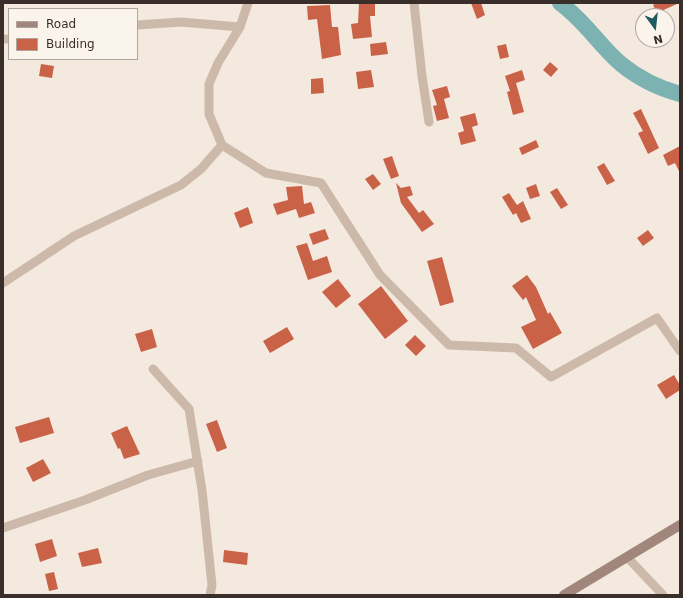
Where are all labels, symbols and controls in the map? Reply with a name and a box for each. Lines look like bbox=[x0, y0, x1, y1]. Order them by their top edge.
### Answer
legend bbox=[8, 8, 138, 60]
north arrow bbox=[635, 8, 675, 48]
text: Road bbox=[46, 17, 76, 31]
text: N bbox=[652, 32, 664, 47]
text: Building bbox=[46, 37, 95, 51]

